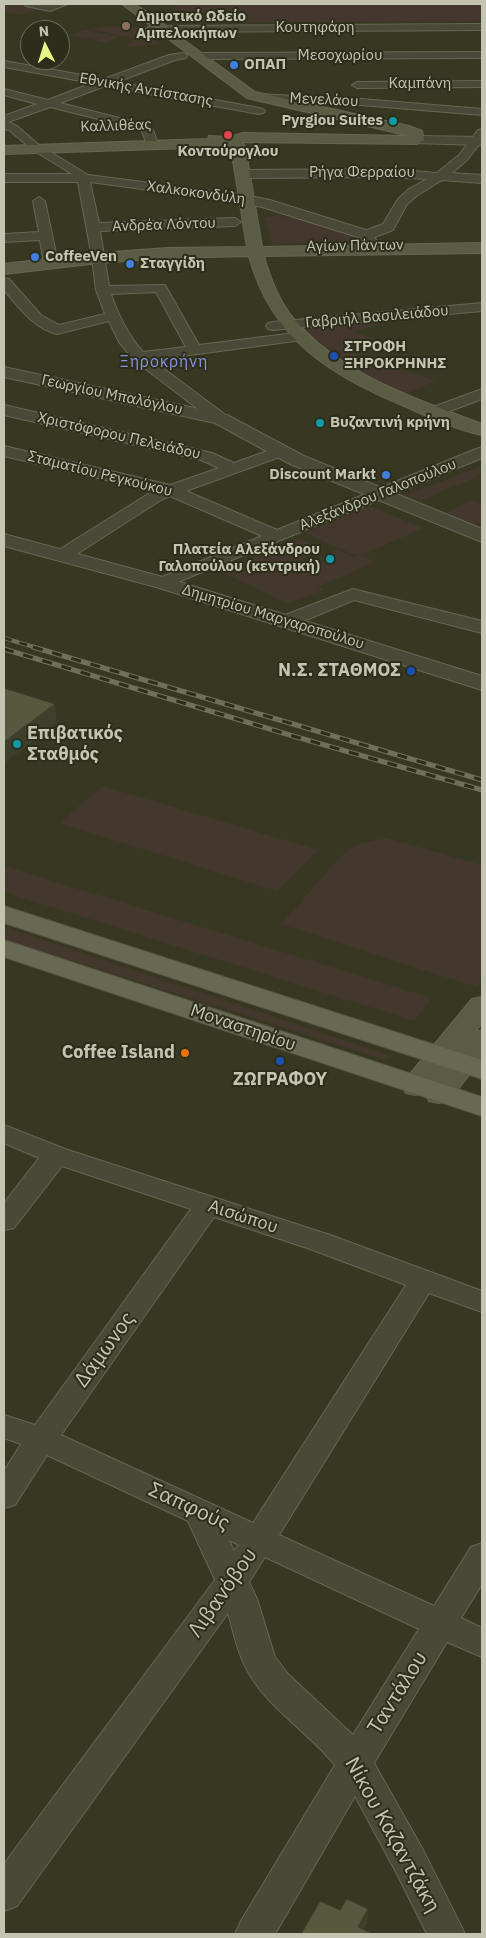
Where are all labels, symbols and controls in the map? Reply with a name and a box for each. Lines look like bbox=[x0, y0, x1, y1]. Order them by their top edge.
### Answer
place label: Δημοτικό Ωδείο Αμπελοκήπων bbox=[136, 8, 246, 43]
street label: Κουτηφάρη bbox=[275, 19, 355, 37]
north arrow bbox=[20, 20, 70, 70]
marker: Δημοτικό Ωδείο Αμπελοκήπων bbox=[120, 20, 132, 32]
text: N bbox=[38, 22, 50, 40]
street label: Μεσοχωρίου bbox=[298, 47, 382, 65]
place label: ΟΠΑΠ bbox=[244, 56, 286, 74]
marker: ΟΠΑΠ bbox=[228, 59, 240, 71]
street label: Εθνικής Αντίστασης bbox=[78, 69, 214, 111]
street label: Καμπάνη bbox=[389, 75, 451, 93]
street label: Μενελάου bbox=[289, 89, 359, 111]
place label: Pyrgiou Suites bbox=[282, 112, 383, 130]
marker: Pyrgiou Suites bbox=[387, 115, 399, 127]
street label: Καλλιθέας bbox=[80, 116, 152, 136]
marker: Κοντούρογλου bbox=[222, 129, 234, 141]
place label: Κοντούρογλου bbox=[177, 143, 279, 161]
street label: Ρήγα Φερραίου bbox=[309, 164, 415, 182]
street label: Χαλκοκονδύλη bbox=[146, 177, 246, 209]
street label: Ανδρέα Λόντου bbox=[112, 214, 216, 236]
street label: Αγίων Πάντων bbox=[306, 236, 404, 256]
place label: CoffeeVen bbox=[45, 248, 117, 266]
marker: CoffeeVen bbox=[29, 251, 41, 263]
place label: Σταγγίδη bbox=[140, 255, 205, 273]
marker: Σταγγίδη bbox=[124, 258, 136, 270]
street label: Γαβριήλ Βασιλειάδου bbox=[305, 302, 449, 332]
place label: ΣΤΡΟΦΗ ΞΗΡΟΚΡΗΝΗΣ bbox=[344, 338, 447, 373]
marker: ΣΤΡΟΦΗ ΞΗΡΟΚΡΗΝΗΣ bbox=[328, 350, 340, 362]
district label: Ξηροκρήνη bbox=[118, 352, 210, 372]
street label: Γεωργίου Μπαλόγλου bbox=[40, 371, 184, 419]
street label: Χριστόφορου Πελειάδου bbox=[36, 408, 202, 464]
place label: Βυζαντινή κρήνη bbox=[330, 414, 450, 432]
marker: Βυζαντινή κρήνη bbox=[314, 417, 326, 429]
street label: Σταματίου Ρεγκούκου bbox=[26, 447, 174, 501]
street label: Αλεξάνδρου Γαλοπούλου bbox=[297, 455, 459, 535]
place label: Discount Markt bbox=[269, 466, 376, 484]
marker: Discount Markt bbox=[380, 469, 392, 481]
place label: Πλατεία Αλεξάνδρου Γαλοπούλου (κεντρική) bbox=[159, 541, 320, 576]
marker: Πλατεία Αλεξάνδρου Γαλοπούλου (κεντρική) bbox=[324, 553, 336, 565]
street label: Δημητρίου Μαργαροπούλου bbox=[180, 581, 366, 653]
place label: Ν.Σ. ΣΤΑΘΜΟΣ bbox=[278, 660, 401, 682]
marker: Ν.Σ. ΣΤΑΘΜΟΣ bbox=[405, 665, 417, 677]
place label: Επιβατικός Σταθμός bbox=[27, 723, 123, 766]
marker: Επιβατικός Σταθμός bbox=[11, 738, 23, 750]
street label: Μοναστηρίου bbox=[187, 1000, 299, 1056]
place label: Coffee Island bbox=[62, 1042, 175, 1064]
marker: Coffee Island bbox=[179, 1047, 191, 1059]
marker: ΖΩΓΡΑΦΟΥ bbox=[274, 1055, 286, 1067]
place label: ΖΩΓΡΑΦΟΥ bbox=[233, 1069, 327, 1091]
street label: Αισώπου bbox=[205, 1196, 281, 1238]
street label: Δάμωνος bbox=[69, 1307, 141, 1393]
street label: Σαπφούς bbox=[144, 1477, 234, 1537]
street label: Λιβανόβου bbox=[183, 1543, 263, 1643]
street label: Ταντάλου bbox=[363, 1647, 433, 1739]
street label: Νίκου Καζαντζάκη bbox=[339, 1753, 445, 1917]

